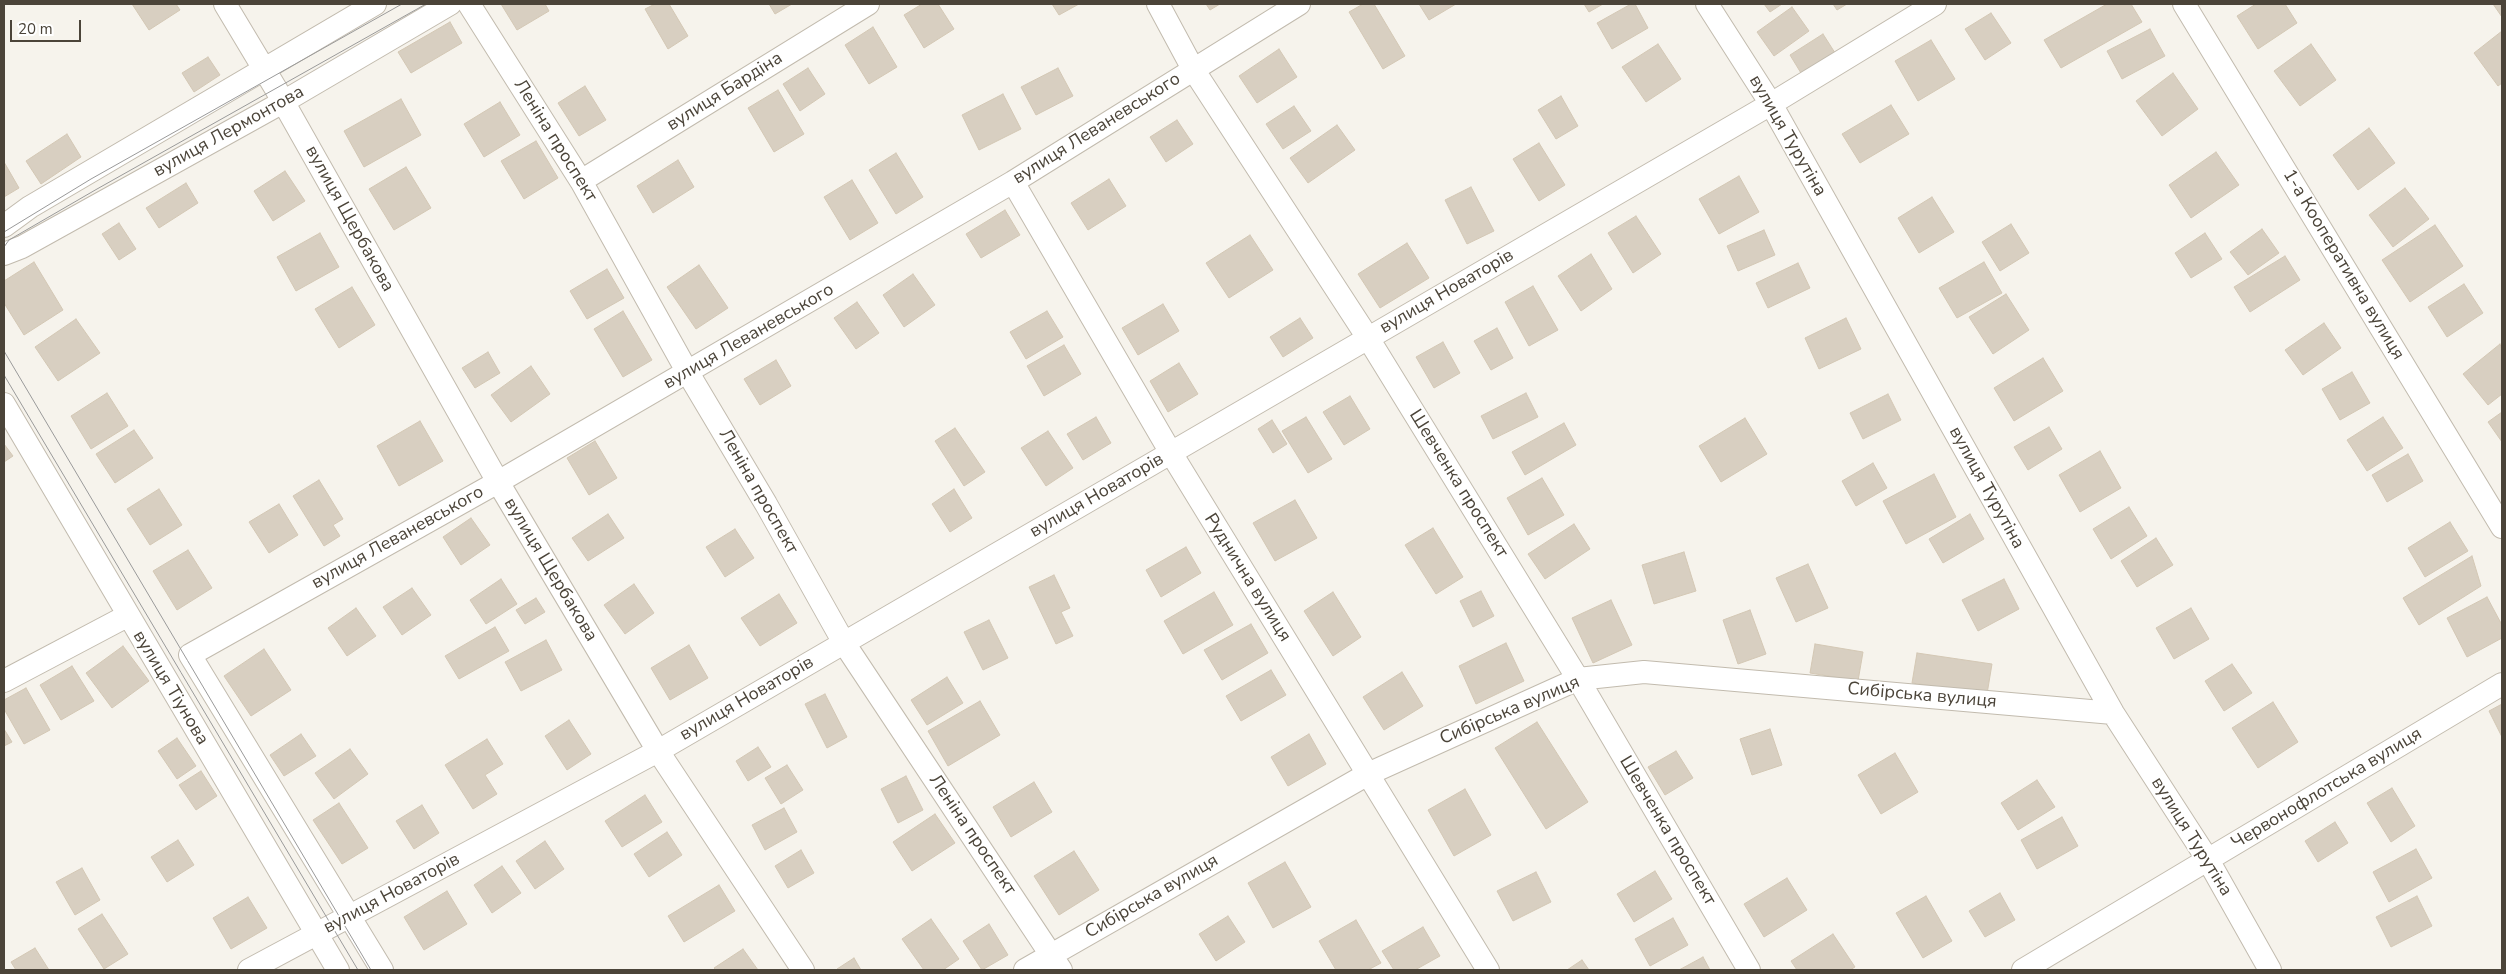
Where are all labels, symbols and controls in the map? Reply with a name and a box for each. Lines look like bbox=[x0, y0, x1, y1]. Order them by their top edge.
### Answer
scale bar bbox=[12, 10, 84, 42]
text: 20 m bbox=[18, 19, 53, 39]
street label: вулиця Бардіна bbox=[663, 48, 787, 136]
street label: вулиця Леваневського bbox=[1009, 69, 1185, 189]
street label: вулиця Турутіна bbox=[1744, 72, 1830, 200]
street label: Леніна проспект bbox=[509, 76, 601, 206]
street label: вулиця Лермонтова bbox=[150, 82, 308, 182]
street label: вулиця Щербакова bbox=[300, 142, 398, 296]
street label: 1-а Кооперативна вулиця bbox=[2277, 166, 2409, 364]
street label: вулиця Новаторів bbox=[1376, 245, 1518, 339]
street label: вулиця Леваневського bbox=[660, 279, 838, 395]
street label: Шевченка проспект bbox=[1404, 406, 1512, 562]
street label: вулиця Турутіна bbox=[1944, 423, 2028, 553]
street label: Леніна проспект bbox=[714, 426, 802, 558]
street label: вулиця Новаторів bbox=[1026, 449, 1168, 543]
street label: вулиця Леваневського bbox=[308, 482, 488, 594]
street label: вулиця Щербакова bbox=[499, 494, 601, 646]
street label: Руднична вулиця bbox=[1199, 510, 1295, 646]
street label: вулиця Тіунова bbox=[127, 627, 213, 749]
street label: вулиця Новаторів bbox=[676, 652, 818, 746]
street label: Сибірська вулиця bbox=[1437, 672, 1583, 750]
street label: Сибірська вулиця bbox=[1846, 679, 1998, 713]
street label: Червонофлотська вулиця bbox=[2228, 724, 2426, 854]
street label: Шевченка проспект bbox=[1614, 752, 1720, 910]
street label: Леніна проспект bbox=[924, 771, 1020, 899]
street label: вулиця Турутіна bbox=[2146, 773, 2236, 901]
street label: вулиця Новаторів bbox=[320, 849, 464, 939]
street label: Сибірська вулиця bbox=[1082, 850, 1222, 944]

